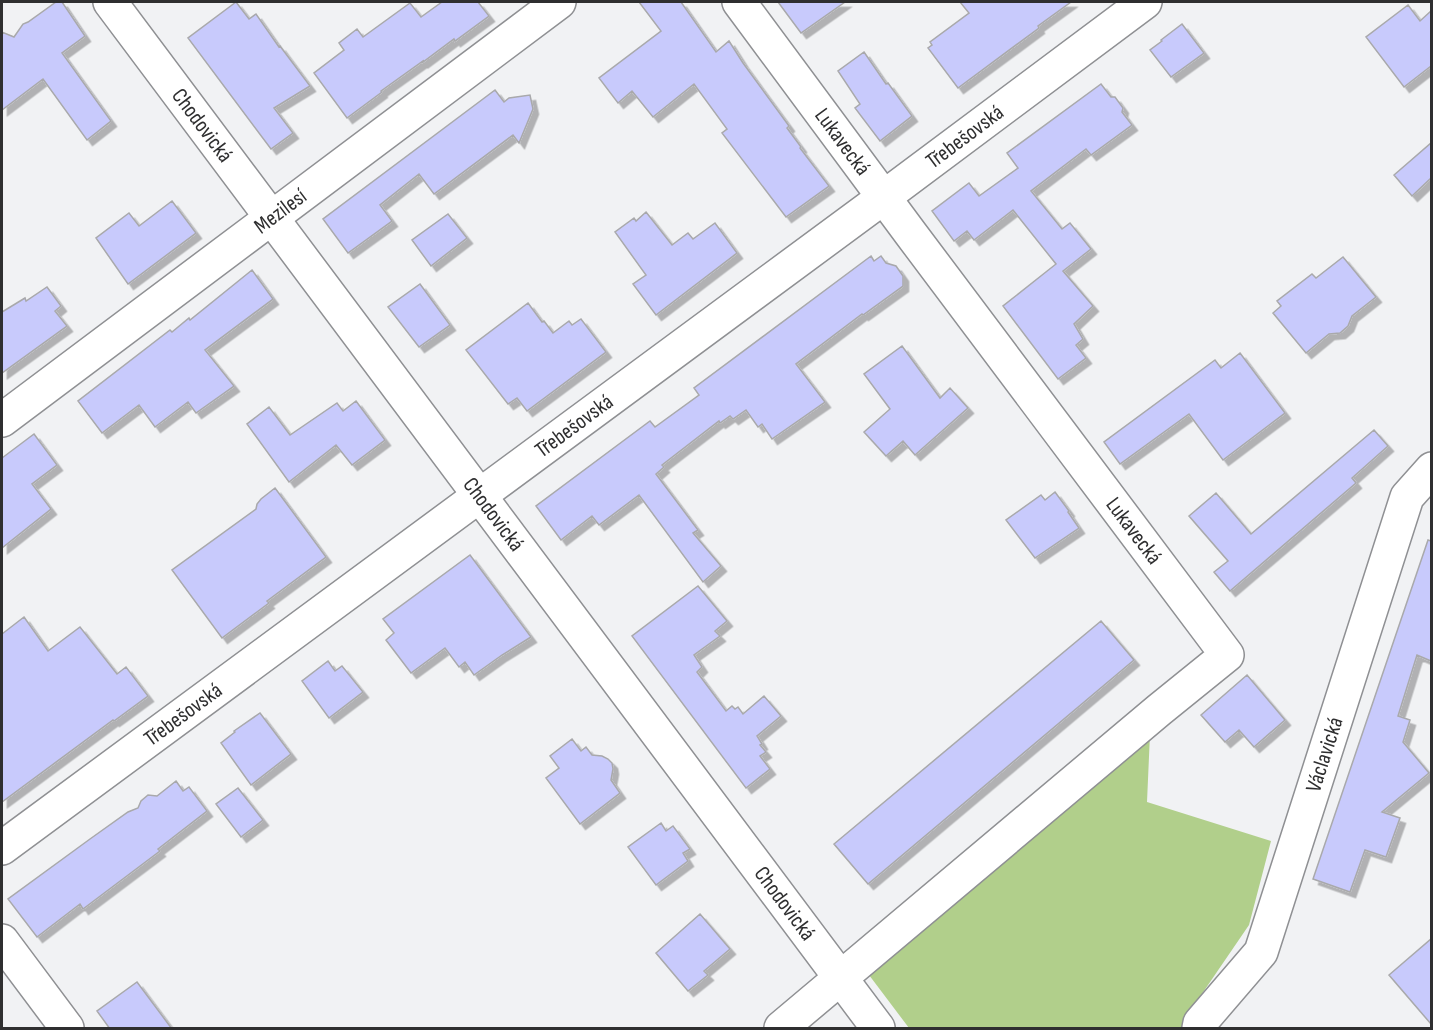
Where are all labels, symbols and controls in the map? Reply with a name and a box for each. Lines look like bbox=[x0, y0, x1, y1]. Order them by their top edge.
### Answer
street label: Chodovická bbox=[166, 83, 239, 168]
street label: Třebešovská bbox=[920, 99, 1009, 175]
street label: Lukavecká bbox=[809, 103, 876, 181]
street label: Mezilesí bbox=[249, 182, 313, 240]
street label: Třebešovská bbox=[530, 388, 618, 463]
street label: Chodovická bbox=[457, 472, 530, 557]
street label: Lukavecká bbox=[1100, 492, 1168, 570]
street label: Třebešovská bbox=[139, 677, 227, 752]
street label: Václavická bbox=[1300, 714, 1349, 796]
street label: Chodovická bbox=[748, 861, 821, 946]

